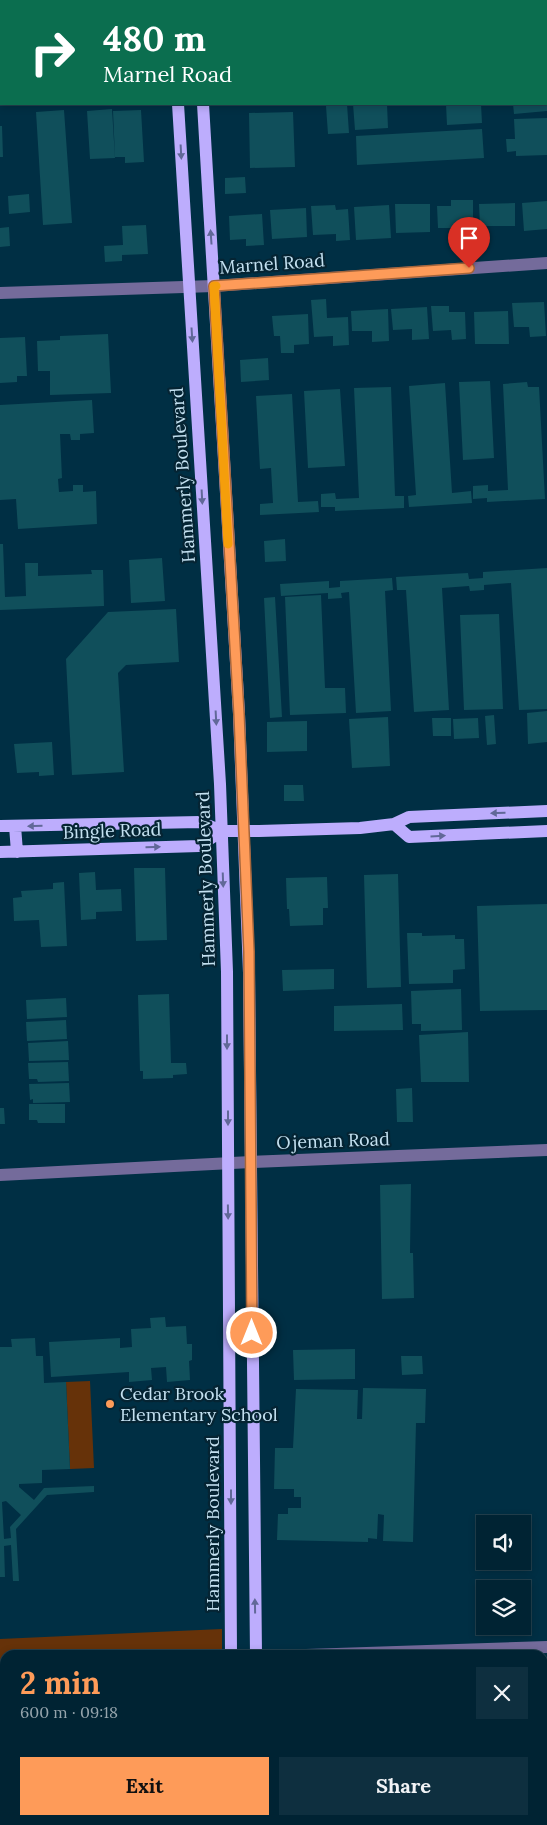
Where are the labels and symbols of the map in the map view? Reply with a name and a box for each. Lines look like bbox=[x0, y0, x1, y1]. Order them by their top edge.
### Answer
one-way arrow bbox=[178, 145, 186, 161]
pin bbox=[448, 217, 490, 268]
one-way arrow bbox=[206, 229, 214, 245]
street label: Marnel Road bbox=[218, 248, 326, 279]
one-way arrow bbox=[189, 327, 197, 343]
street label: Hammerly Boulevard bbox=[165, 386, 200, 563]
one-way arrow bbox=[199, 490, 207, 506]
one-way arrow bbox=[213, 710, 221, 726]
street label: Hammerly Boulevard bbox=[191, 791, 220, 967]
one-way arrow bbox=[490, 809, 506, 817]
street label: Bingle Road bbox=[62, 817, 162, 844]
one-way arrow bbox=[26, 822, 42, 830]
one-way arrow bbox=[430, 831, 446, 839]
one-way arrow bbox=[145, 843, 161, 851]
one-way arrow bbox=[220, 872, 228, 888]
one-way arrow bbox=[223, 1034, 231, 1050]
one-way arrow bbox=[224, 1110, 232, 1126]
street label: Ojeman Road bbox=[276, 1127, 390, 1154]
one-way arrow bbox=[225, 1204, 233, 1220]
position arrow bbox=[225, 1306, 277, 1358]
place label: Cedar Brook Elementary School bbox=[120, 1382, 278, 1426]
marker: Cedar Brook Elementary School bbox=[104, 1398, 116, 1410]
street label: Hammerly Boulevard bbox=[201, 1436, 224, 1612]
one-way arrow bbox=[227, 1489, 235, 1505]
one-way arrow bbox=[250, 1598, 258, 1614]

